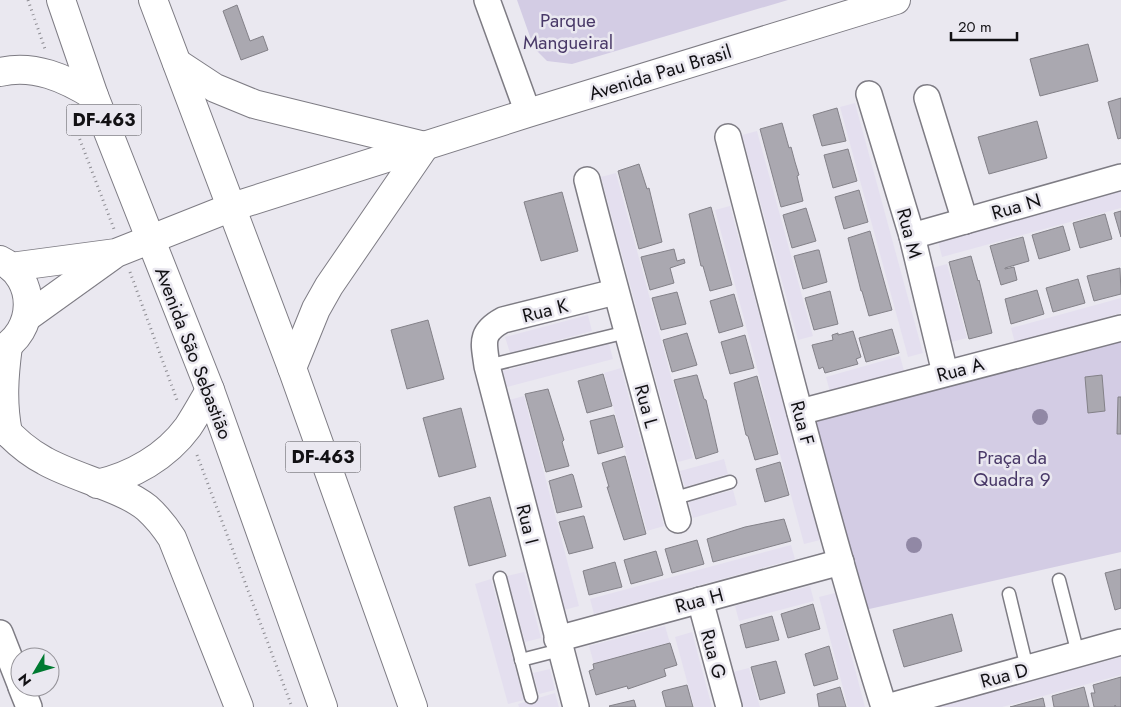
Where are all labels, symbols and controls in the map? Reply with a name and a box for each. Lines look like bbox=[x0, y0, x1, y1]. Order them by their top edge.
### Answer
park label: Parque Mangueiral bbox=[523, 7, 613, 56]
scale bar bbox=[951, 10, 1017, 42]
text: 20 m bbox=[958, 16, 992, 38]
street label: Avenida Pau Brasil bbox=[585, 38, 735, 107]
road number: DF-463 bbox=[66, 104, 142, 136]
street label: Rua N bbox=[988, 187, 1044, 226]
street label: Rua M bbox=[890, 205, 929, 261]
street label: Avenida São Sebastião bbox=[148, 263, 239, 443]
street label: Rua K bbox=[519, 292, 571, 329]
street label: Rua A bbox=[933, 350, 987, 389]
street label: Rua L bbox=[628, 381, 665, 431]
street label: Rua F bbox=[784, 398, 821, 448]
road number: DF-463 bbox=[286, 442, 360, 472]
park label: Praça da Quadra 9 bbox=[973, 444, 1051, 493]
street label: Rua I bbox=[510, 501, 545, 547]
street label: Rua H bbox=[672, 581, 726, 620]
street label: Rua G bbox=[694, 626, 733, 682]
north arrow bbox=[10, 647, 60, 697]
street label: Rua D bbox=[977, 656, 1031, 695]
text: N bbox=[13, 669, 36, 691]

